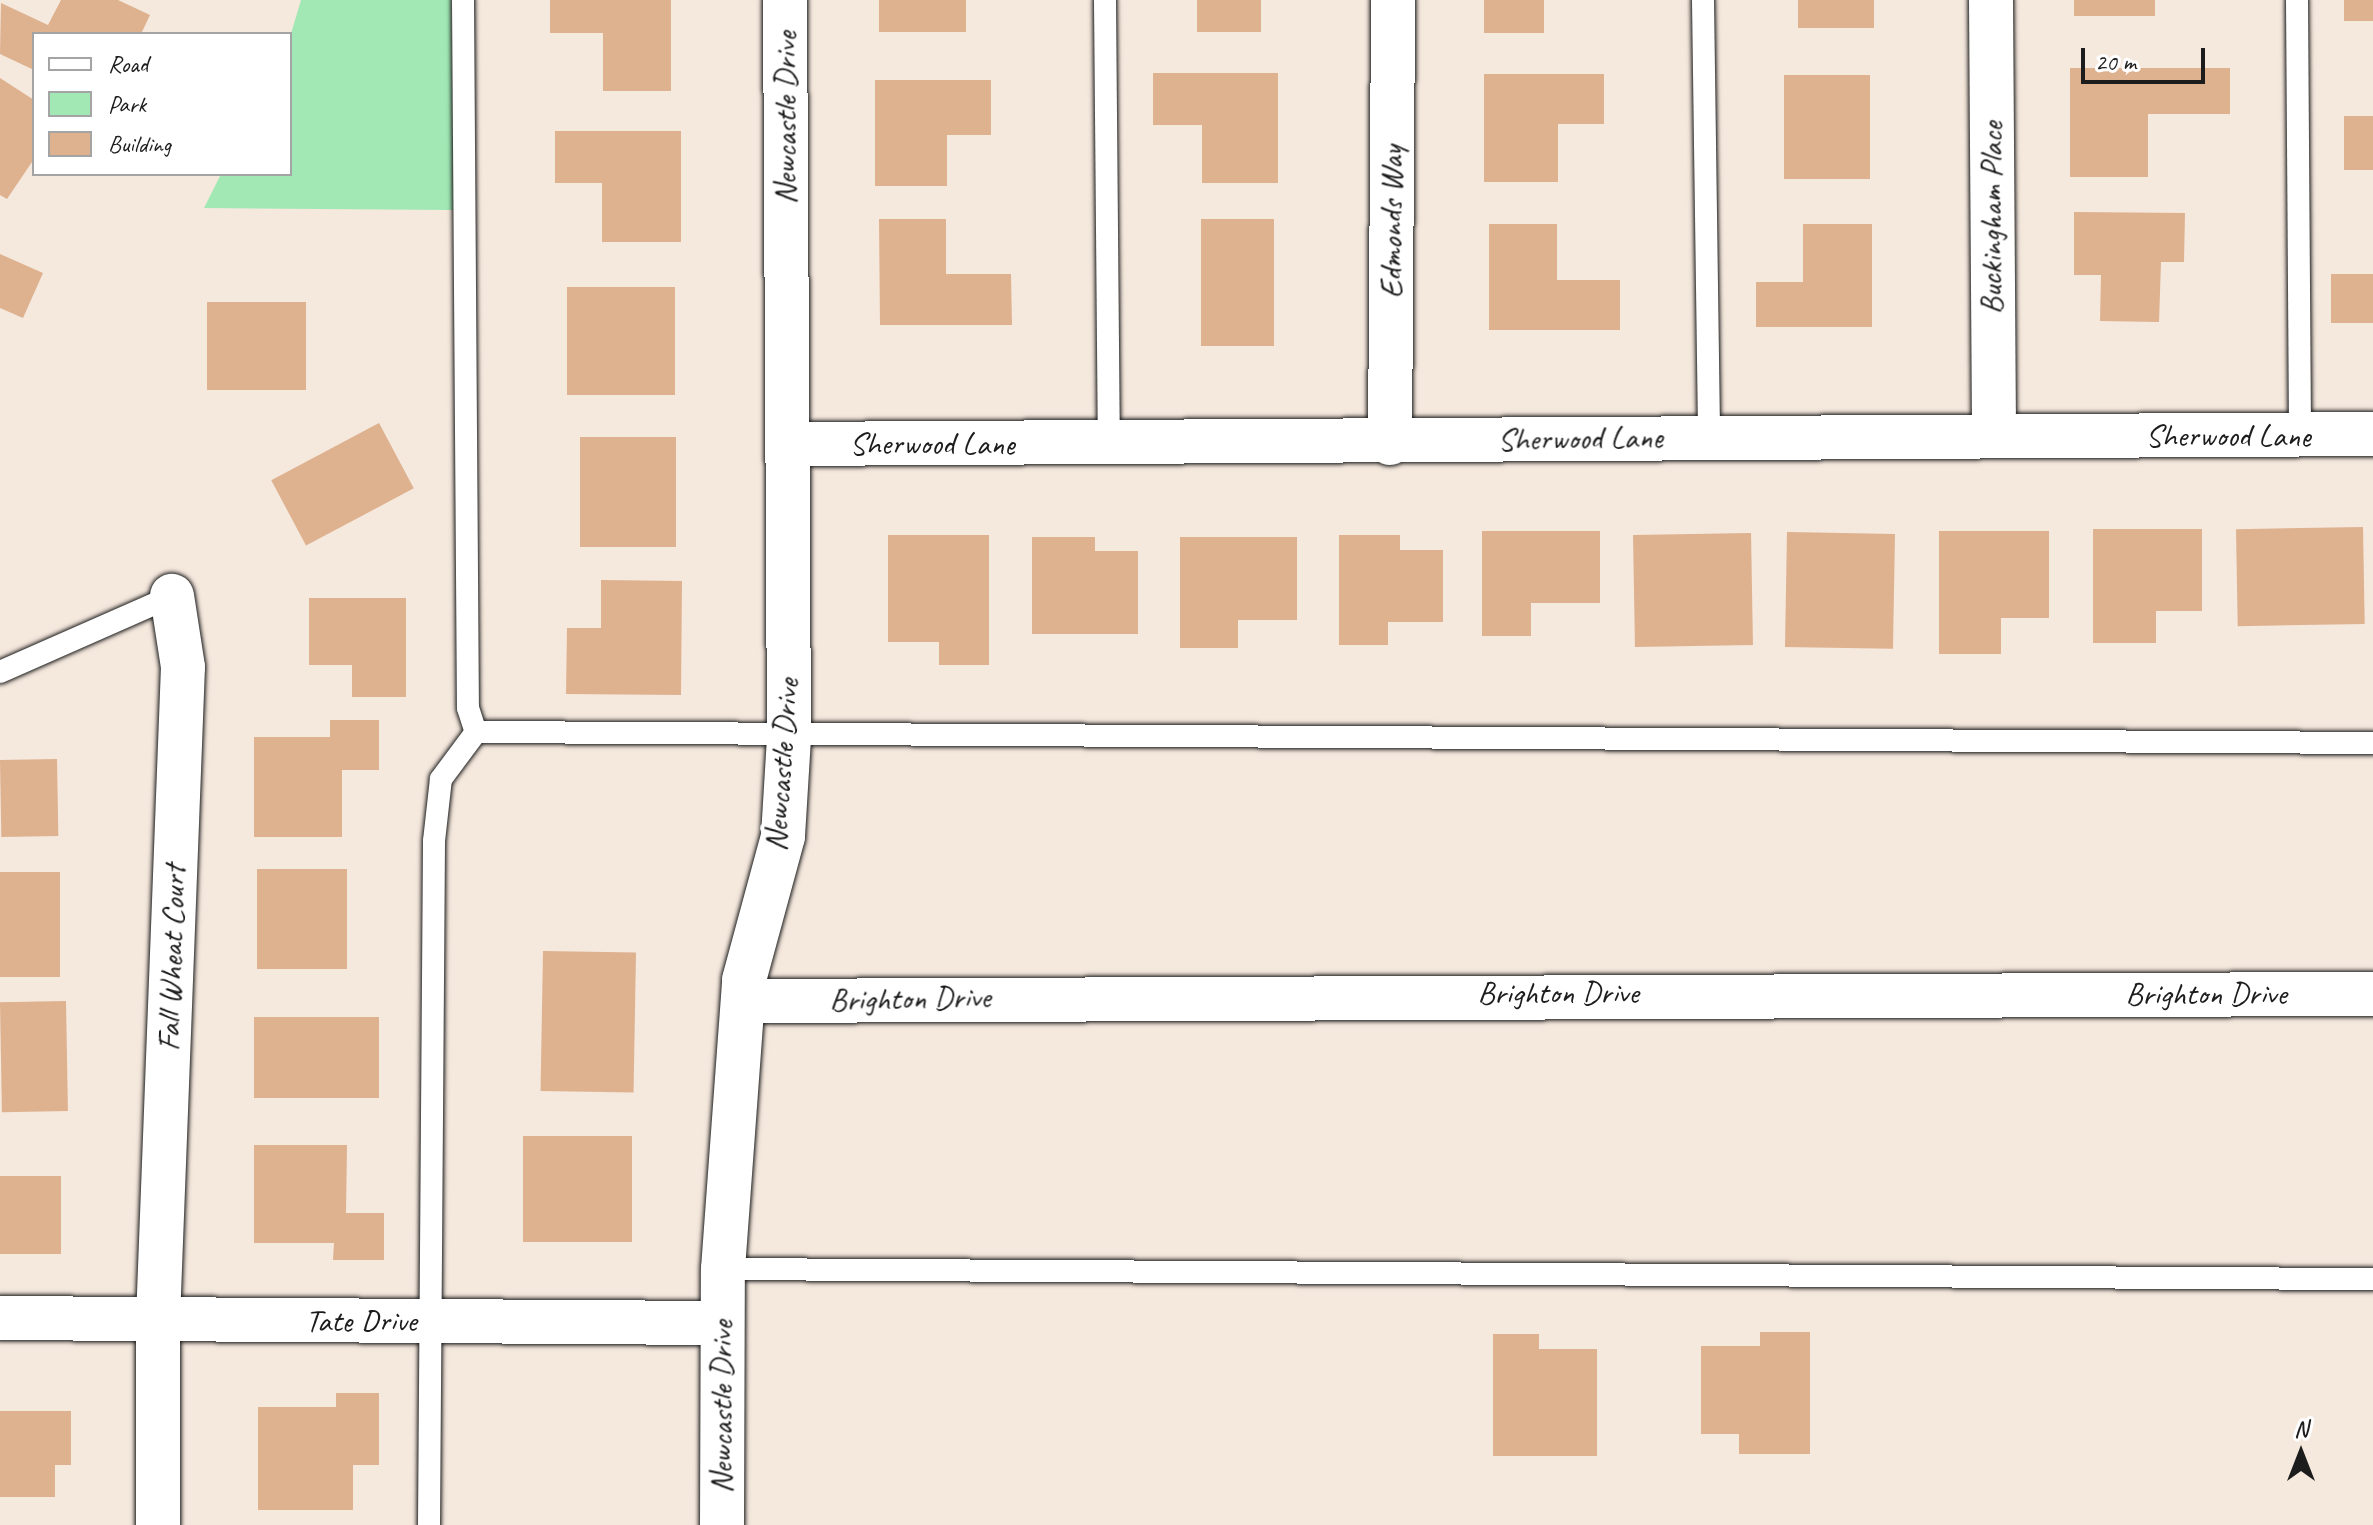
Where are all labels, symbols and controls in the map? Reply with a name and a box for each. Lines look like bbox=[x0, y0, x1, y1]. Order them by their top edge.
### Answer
street label: Newcastle Drive bbox=[767, 31, 805, 205]
legend bbox=[32, 32, 292, 176]
scale bar bbox=[2085, 32, 2209, 82]
text: 20 m bbox=[2095, 47, 2136, 77]
text: Road bbox=[108, 49, 148, 79]
text: Park bbox=[108, 89, 146, 119]
street label: Buckingham Place bbox=[1973, 122, 2011, 314]
text: Building bbox=[108, 129, 171, 159]
street label: Edmonds Way bbox=[1373, 145, 1411, 299]
street label: Sherwood Lane bbox=[2146, 417, 2310, 455]
street label: Sherwood Lane bbox=[1497, 418, 1663, 460]
street label: Sherwood Lane bbox=[850, 425, 1014, 463]
street label: Newcastle Drive bbox=[757, 677, 807, 853]
street label: Fall Wheat Court bbox=[150, 864, 194, 1052]
street label: Brighton Drive bbox=[1477, 974, 1639, 1012]
street label: Brighton Drive bbox=[2125, 975, 2287, 1013]
street label: Brighton Drive bbox=[829, 978, 991, 1020]
street label: Tate Drive bbox=[305, 1302, 417, 1340]
street label: Newcastle Drive bbox=[703, 1320, 741, 1494]
north arrow bbox=[2261, 1413, 2341, 1493]
text: N bbox=[2294, 1415, 2308, 1443]

